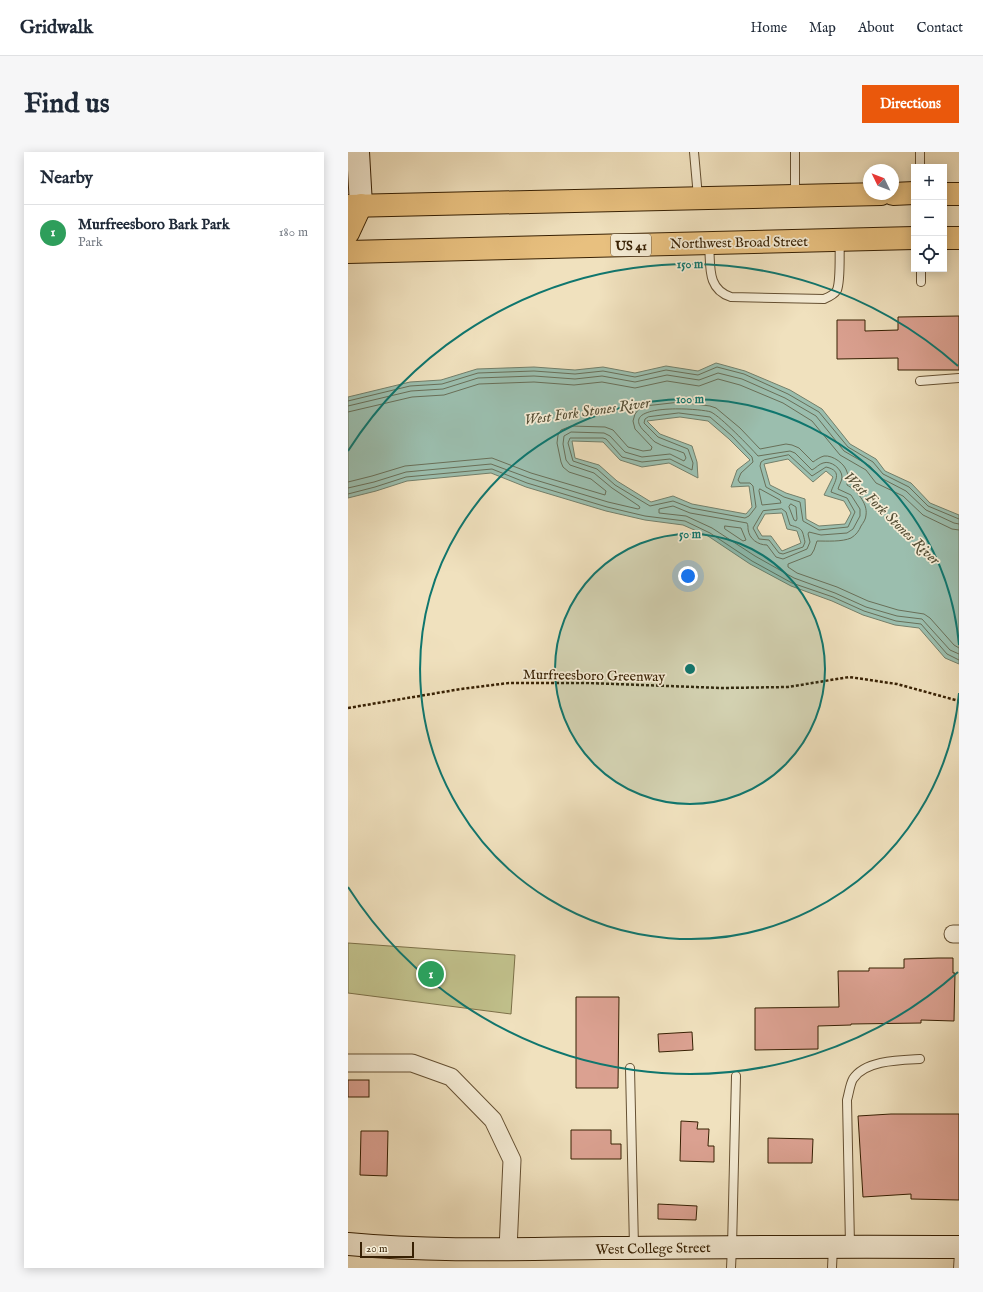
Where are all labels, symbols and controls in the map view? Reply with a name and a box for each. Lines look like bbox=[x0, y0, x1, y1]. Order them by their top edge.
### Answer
text: Gridwalk bbox=[20, 16, 93, 40]
text: Home bbox=[751, 19, 787, 37]
text: Map bbox=[809, 19, 836, 37]
text: About bbox=[858, 19, 894, 37]
text: Contact bbox=[916, 19, 963, 37]
button: Directions bbox=[862, 85, 959, 123]
text: Find us bbox=[24, 87, 110, 122]
north arrow bbox=[863, 164, 899, 200]
map controls bbox=[911, 164, 947, 272]
button: + bbox=[911, 164, 947, 200]
text: Nearby bbox=[40, 168, 93, 189]
button: − bbox=[911, 200, 947, 236]
text: Murfreesboro Bark Park bbox=[78, 215, 230, 234]
text: 1 bbox=[51, 224, 55, 241]
text: 180 m bbox=[279, 224, 308, 241]
street label: Northwest Broad Street bbox=[670, 233, 808, 253]
text: Park bbox=[78, 234, 103, 251]
road number: US 41 bbox=[611, 234, 651, 256]
button: locate bbox=[911, 236, 947, 272]
text: 150 m bbox=[677, 257, 704, 272]
text: 100 m bbox=[676, 392, 705, 407]
water label: West Fork Stones River bbox=[523, 393, 652, 430]
water label: West Fork Stones River bbox=[839, 467, 945, 570]
text: 50 m bbox=[679, 527, 702, 542]
your location bbox=[678, 566, 698, 586]
centre of rings bbox=[683, 662, 697, 676]
street label: Murfreesboro Greenway bbox=[523, 666, 666, 686]
pin: 1 bbox=[418, 959, 444, 989]
street label: West College Street bbox=[595, 1239, 711, 1259]
scale bar bbox=[360, 1240, 414, 1259]
text: 20 m bbox=[366, 1242, 387, 1256]

